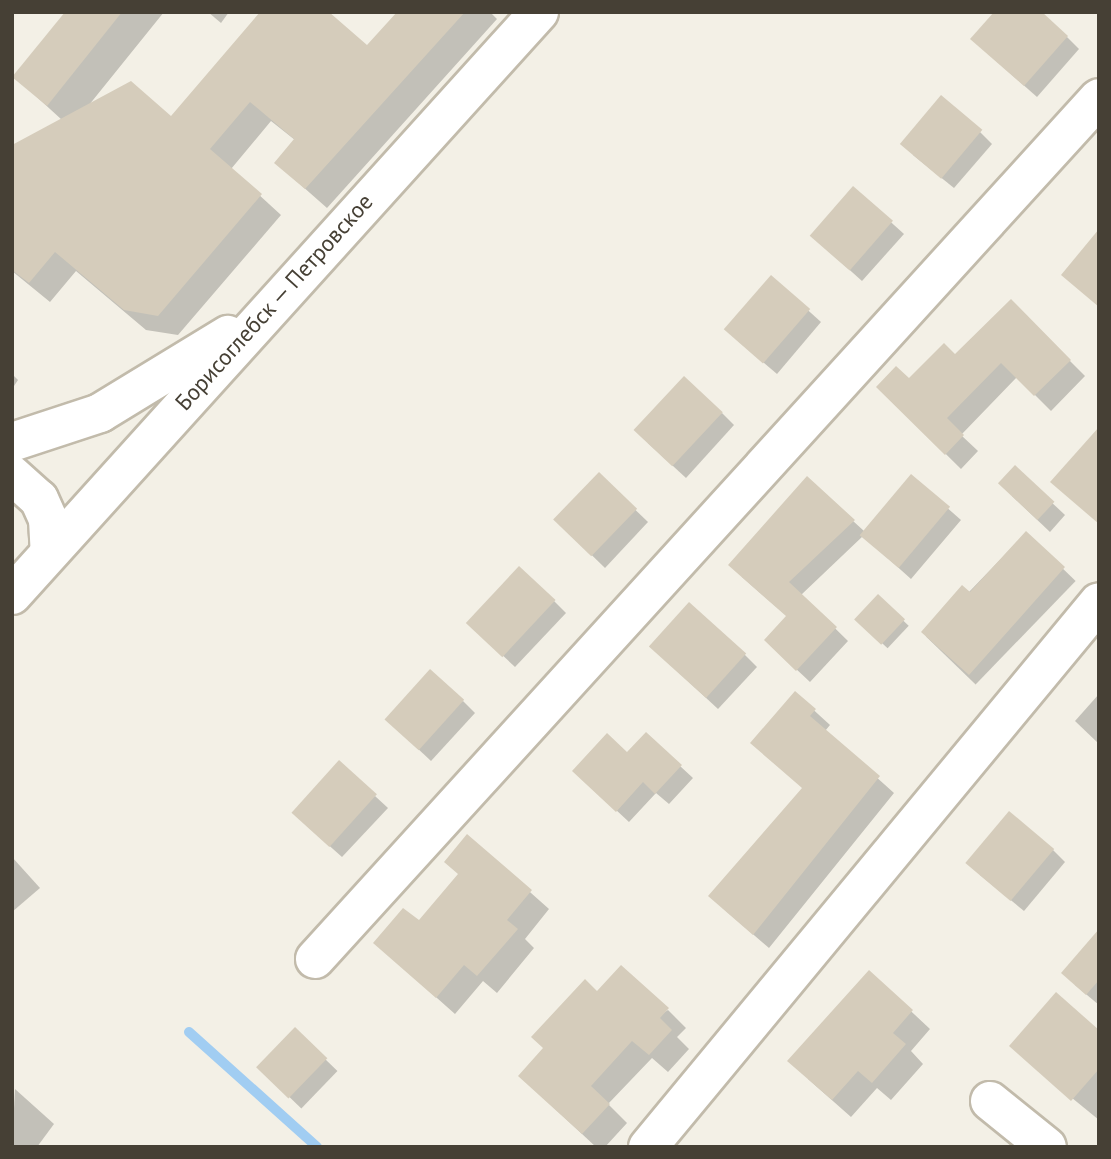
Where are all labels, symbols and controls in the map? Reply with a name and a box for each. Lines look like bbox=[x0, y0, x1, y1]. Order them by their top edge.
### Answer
street label: Борисоглебск — Петровское bbox=[168, 187, 380, 417]

